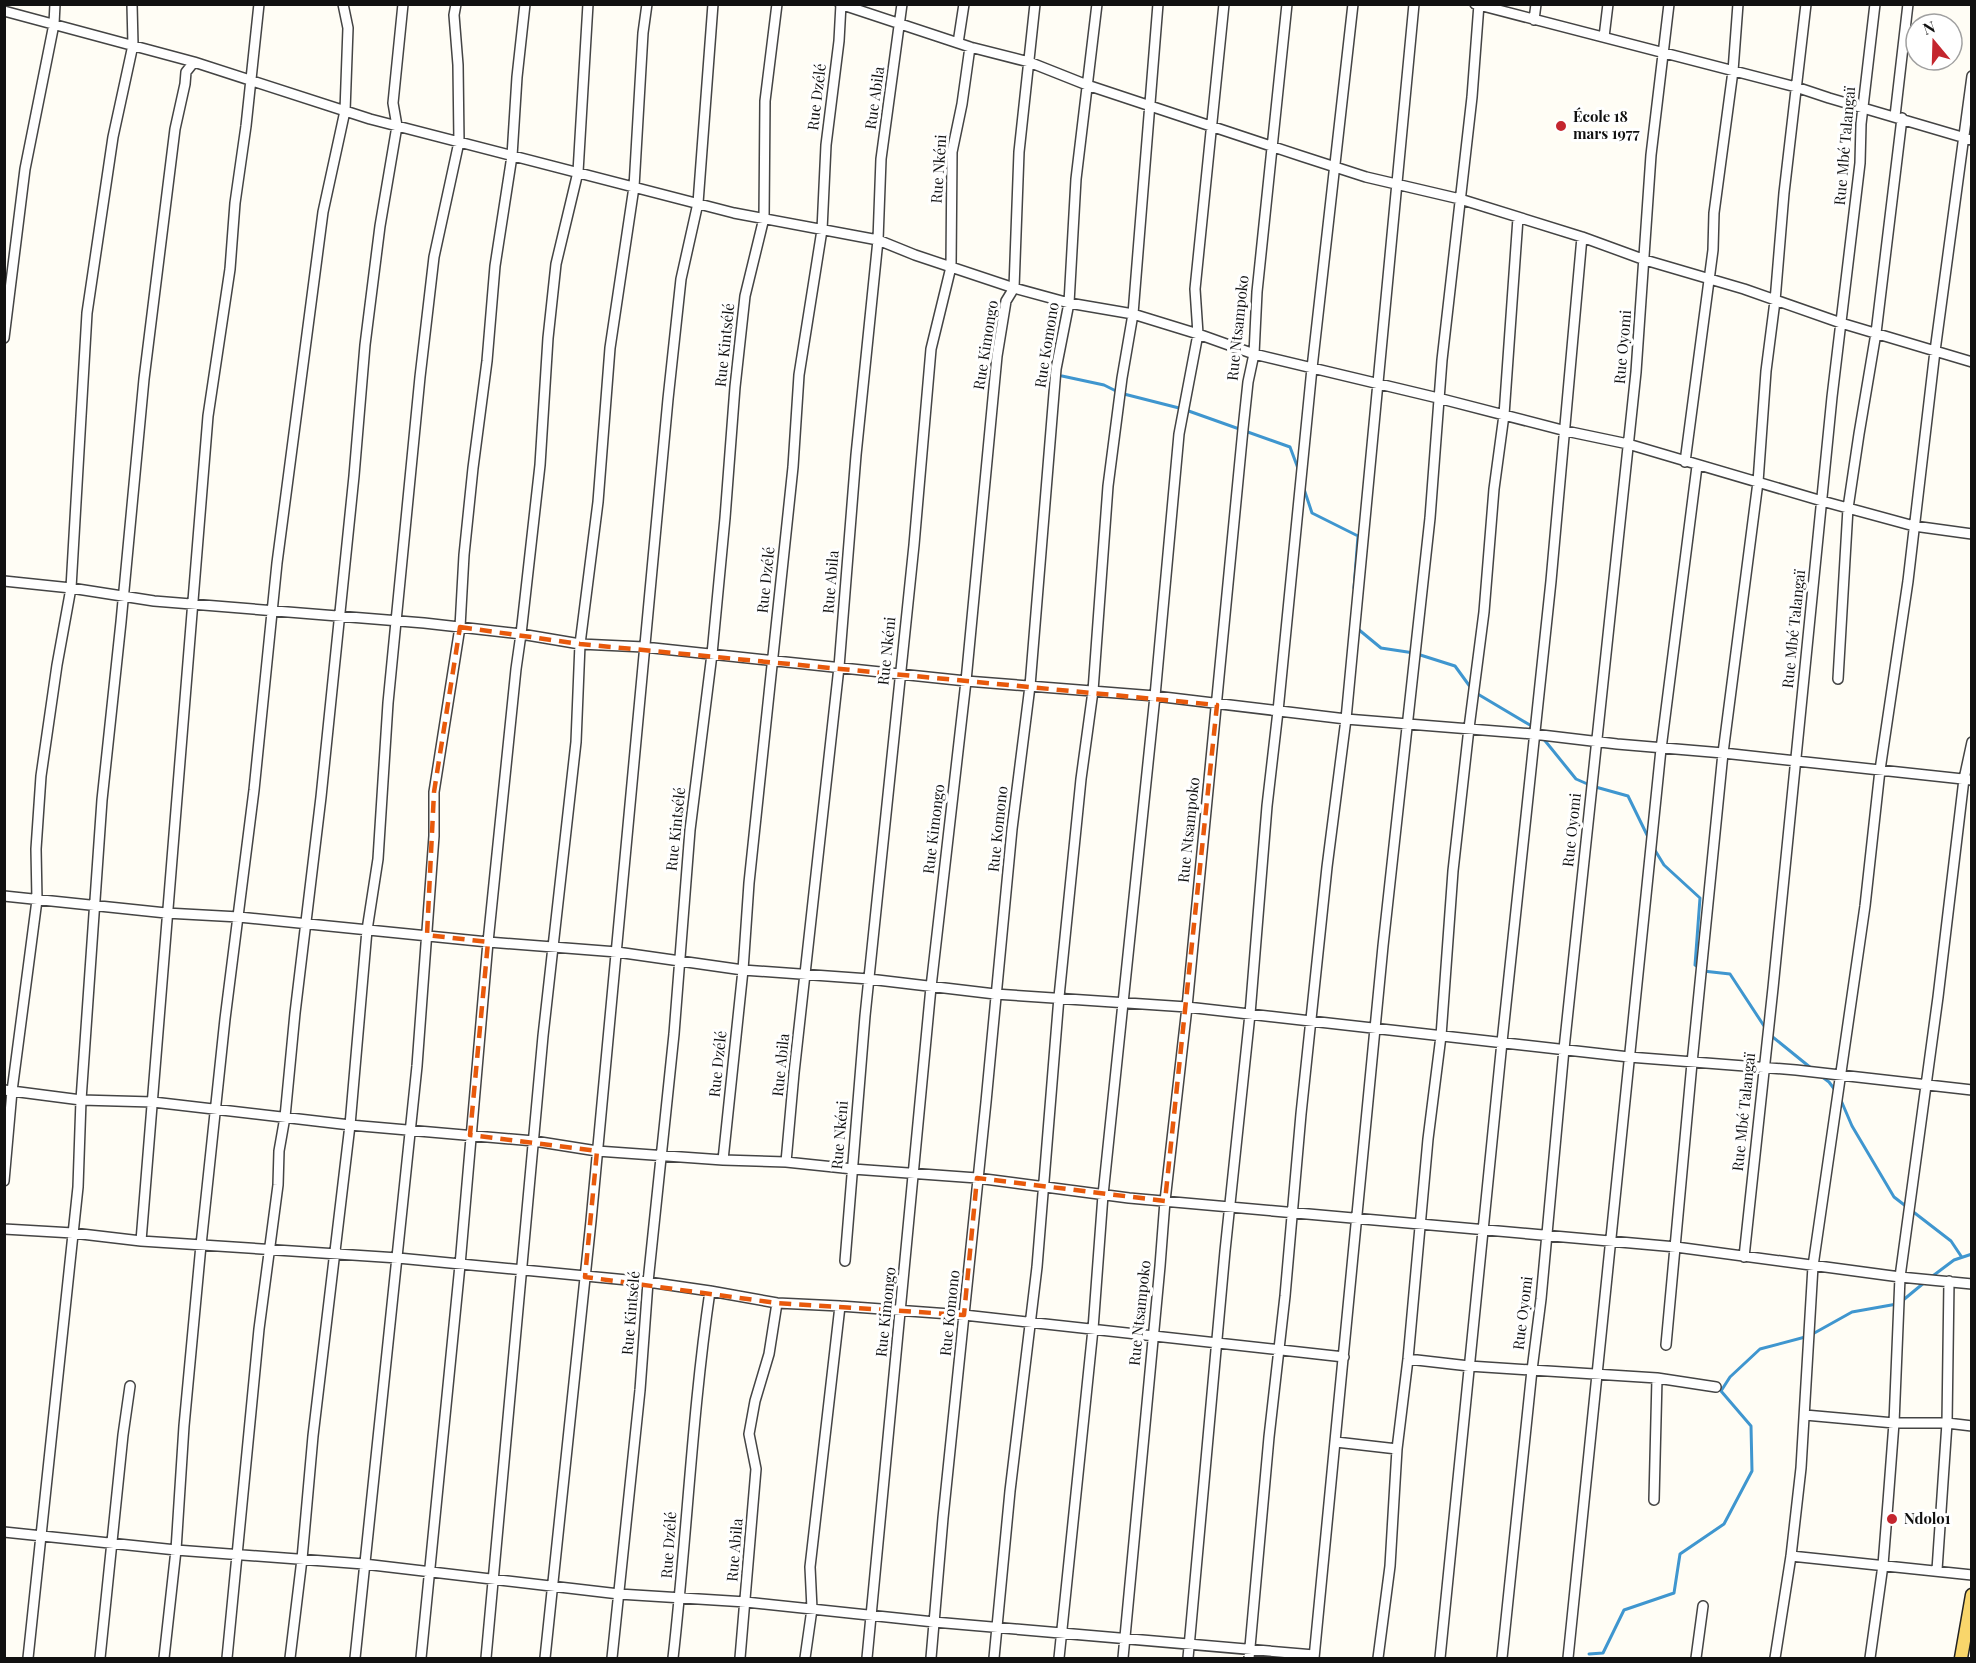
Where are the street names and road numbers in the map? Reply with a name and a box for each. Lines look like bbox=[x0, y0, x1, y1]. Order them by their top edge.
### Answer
street label: Rue Dzélé bbox=[802, 62, 830, 131]
street label: Rue Abila bbox=[860, 65, 888, 131]
street label: Rue Mbé Talangaï bbox=[1829, 85, 1859, 206]
street label: Rue Nkéni bbox=[926, 133, 950, 204]
street label: Rue Ntsampoko bbox=[1222, 274, 1252, 382]
street label: Rue Kimongo bbox=[968, 299, 1002, 391]
street label: Rue Komono bbox=[1029, 301, 1063, 389]
street label: Rue Kintsélé bbox=[710, 302, 738, 388]
street label: Rue Oyomi bbox=[1609, 308, 1635, 385]
street label: Rue Dzélé bbox=[752, 545, 778, 614]
street label: Rue Abila bbox=[817, 549, 843, 614]
street label: Rue Mbé Talangaï bbox=[1777, 568, 1809, 689]
street label: Rue Nkéni bbox=[872, 615, 900, 686]
street label: Rue Ntsampoko bbox=[1173, 776, 1203, 884]
street label: Rue Kimongo bbox=[918, 783, 948, 875]
street label: Rue Komono bbox=[983, 785, 1011, 873]
street label: Rue Kintsélé bbox=[661, 786, 689, 872]
street label: Rue Oyomi bbox=[1557, 791, 1585, 868]
street label: Rue Dzélé bbox=[704, 1029, 730, 1098]
street label: Rue Abila bbox=[767, 1032, 793, 1097]
street label: Rue Mbé Talangaï bbox=[1727, 1051, 1759, 1172]
street label: Rue Nkéni bbox=[826, 1099, 852, 1170]
street label: Rue Ntsampoko bbox=[1124, 1259, 1154, 1367]
street label: Rue Kimongo bbox=[870, 1266, 900, 1358]
street label: Rue Komono bbox=[935, 1269, 963, 1357]
street label: Rue Kintsélé bbox=[616, 1270, 644, 1356]
street label: Rue Oyomi bbox=[1508, 1274, 1537, 1351]
street label: Rue Dzélé bbox=[656, 1511, 680, 1579]
street label: Rue Abila bbox=[721, 1517, 747, 1582]

